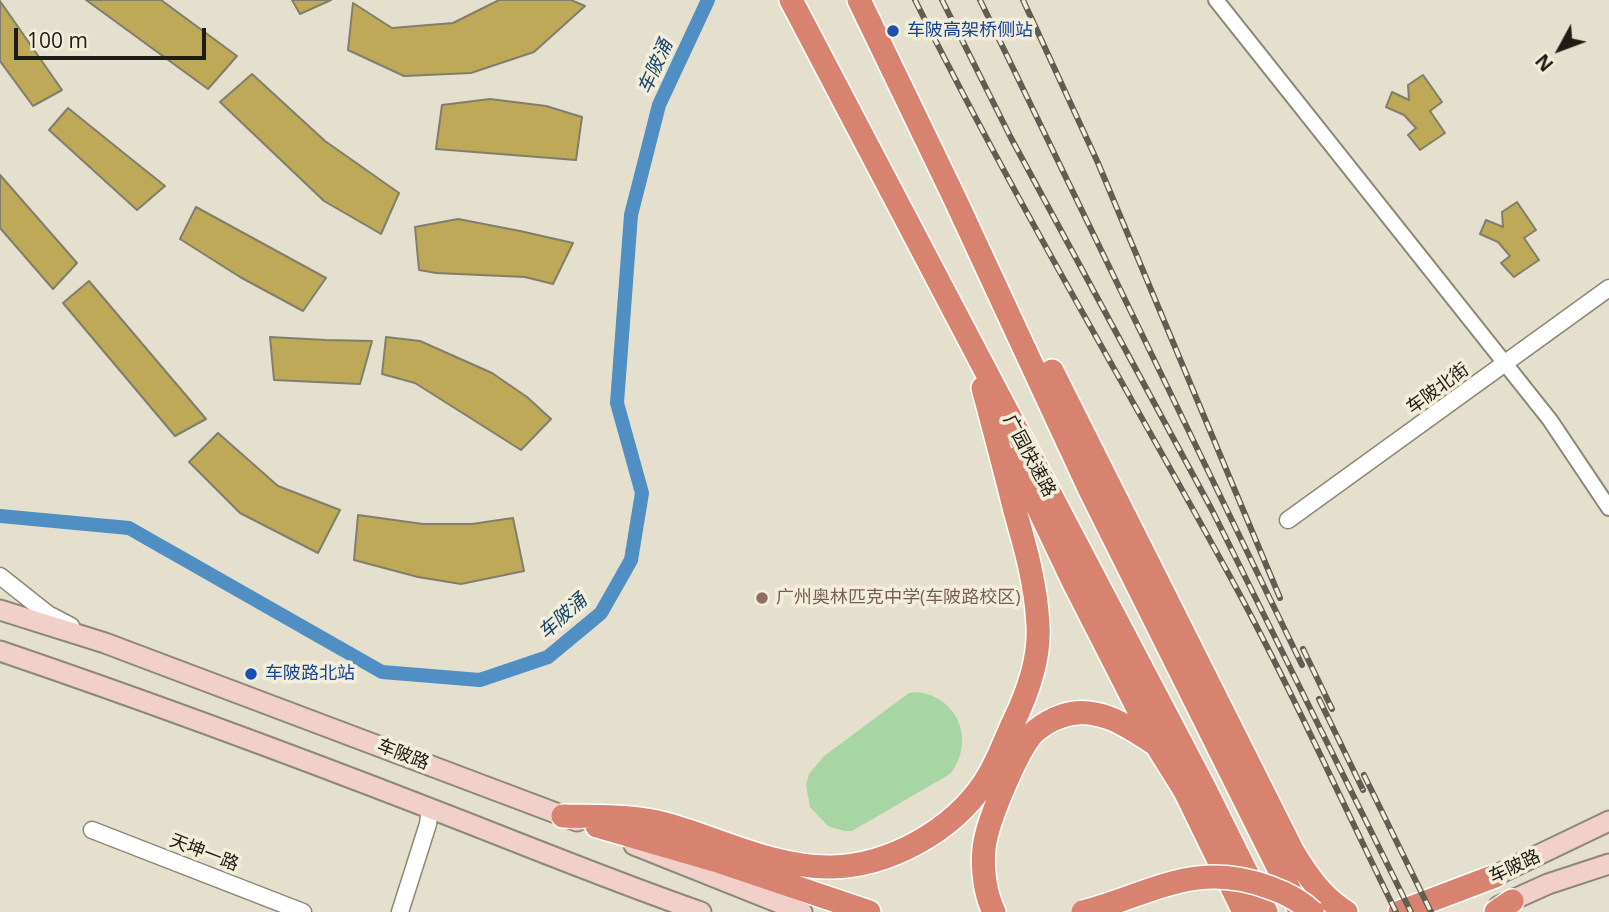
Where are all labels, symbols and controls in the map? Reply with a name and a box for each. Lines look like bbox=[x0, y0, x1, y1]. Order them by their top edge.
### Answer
scale bar bbox=[18, 14, 210, 58]
north arrow bbox=[1525, 14, 1595, 84]
place label: 车陂高架桥侧站 bbox=[907, 20, 1033, 42]
marker: 车陂高架桥侧站 bbox=[885, 23, 901, 39]
text: 100 m bbox=[27, 26, 88, 54]
water label: 车陂涌 bbox=[634, 36, 678, 98]
text: N bbox=[1529, 48, 1559, 77]
street label: 车陂北街 bbox=[1403, 359, 1473, 419]
street label: 广园快速路 bbox=[998, 411, 1060, 501]
place label: 广州奥林匹克中学(车陂路校区) bbox=[776, 587, 1021, 609]
water label: 车陂涌 bbox=[534, 589, 592, 645]
marker: 广州奥林匹克中学(车陂路校区) bbox=[754, 590, 770, 606]
place label: 车陂路北站 bbox=[265, 663, 355, 685]
marker: 车陂路北站 bbox=[243, 666, 259, 682]
street label: 车陂路 bbox=[374, 735, 432, 775]
street label: 天坤一路 bbox=[167, 830, 241, 876]
street label: 车陂路 bbox=[1486, 846, 1544, 888]

